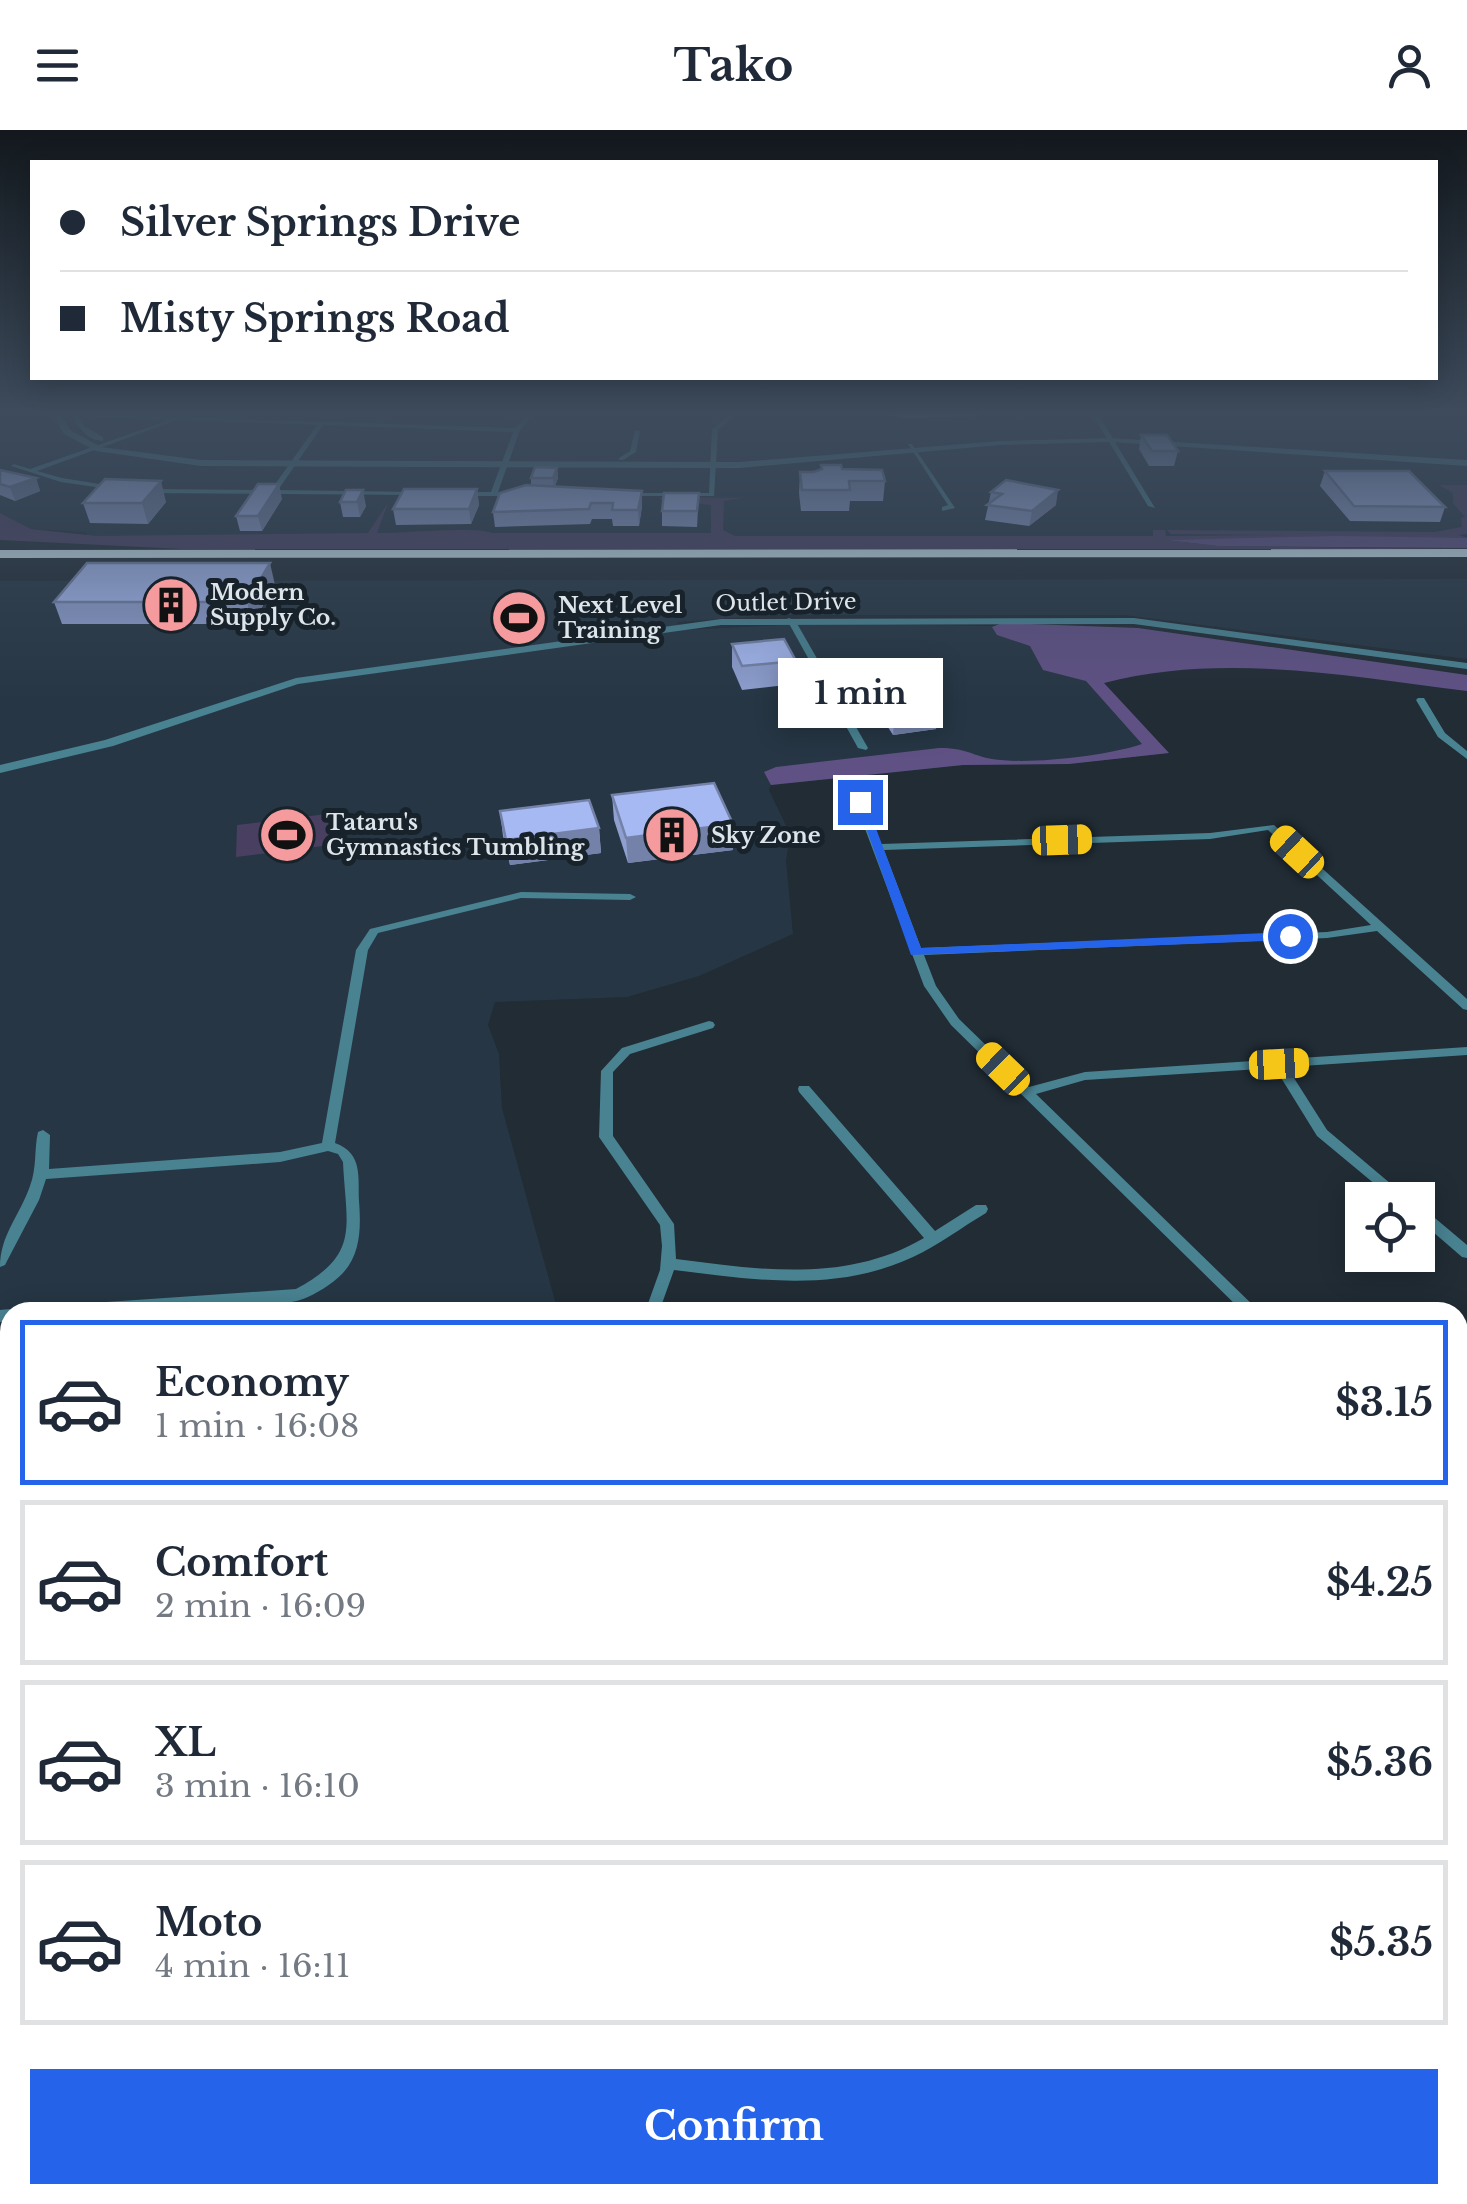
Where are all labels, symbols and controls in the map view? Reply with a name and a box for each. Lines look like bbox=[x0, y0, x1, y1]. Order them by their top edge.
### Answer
text: Tako bbox=[673, 37, 794, 93]
icon: menu bbox=[30, 38, 85, 93]
icon: person bbox=[1382, 38, 1437, 93]
text: Silver Springs Drive bbox=[120, 199, 520, 246]
text: Misty Springs Road bbox=[120, 295, 510, 342]
building icon: Modern Supply Co. bbox=[141, 575, 201, 635]
place label: Modern Supply Co. bbox=[210, 579, 336, 631]
sports icon: Next Level Training bbox=[489, 588, 549, 648]
street label: Outlet Drive bbox=[715, 588, 857, 617]
place label: Next Level Training bbox=[558, 592, 683, 644]
callout: 1 min bbox=[778, 657, 942, 727]
text: 1 min bbox=[814, 673, 907, 713]
route end bbox=[838, 780, 883, 825]
sports icon: Tataru's Gymnastics Tumbling bbox=[257, 805, 317, 865]
building icon: Sky Zone bbox=[642, 805, 702, 865]
place label: Tataru's Gymnastics Tumbling bbox=[326, 809, 585, 861]
car bbox=[1265, 821, 1329, 883]
place label: Sky Zone bbox=[711, 822, 821, 849]
car bbox=[1031, 824, 1093, 856]
route start bbox=[1268, 914, 1313, 959]
car bbox=[971, 1037, 1035, 1101]
car bbox=[1248, 1047, 1310, 1081]
map controls bbox=[1345, 1182, 1435, 1272]
button: locate bbox=[1345, 1182, 1435, 1272]
icon: car bbox=[35, 1358, 125, 1448]
text: Economy bbox=[155, 1359, 349, 1406]
text: $3.15 bbox=[1335, 1379, 1433, 1426]
text: 1 min · 16:08 bbox=[155, 1406, 359, 1446]
icon: car bbox=[35, 1538, 125, 1628]
text: Comfort bbox=[155, 1539, 328, 1586]
text: $4.25 bbox=[1326, 1559, 1433, 1606]
text: 2 min · 16:09 bbox=[155, 1586, 366, 1626]
icon: car bbox=[35, 1718, 125, 1808]
text: XL bbox=[155, 1719, 216, 1766]
text: $5.36 bbox=[1326, 1739, 1433, 1786]
text: 3 min · 16:10 bbox=[155, 1766, 360, 1806]
icon: car bbox=[35, 1898, 125, 1988]
text: Moto bbox=[155, 1899, 262, 1946]
text: $5.35 bbox=[1329, 1919, 1433, 1966]
text: 4 min · 16:11 bbox=[155, 1946, 350, 1986]
button: Confirm bbox=[30, 2069, 1438, 2184]

